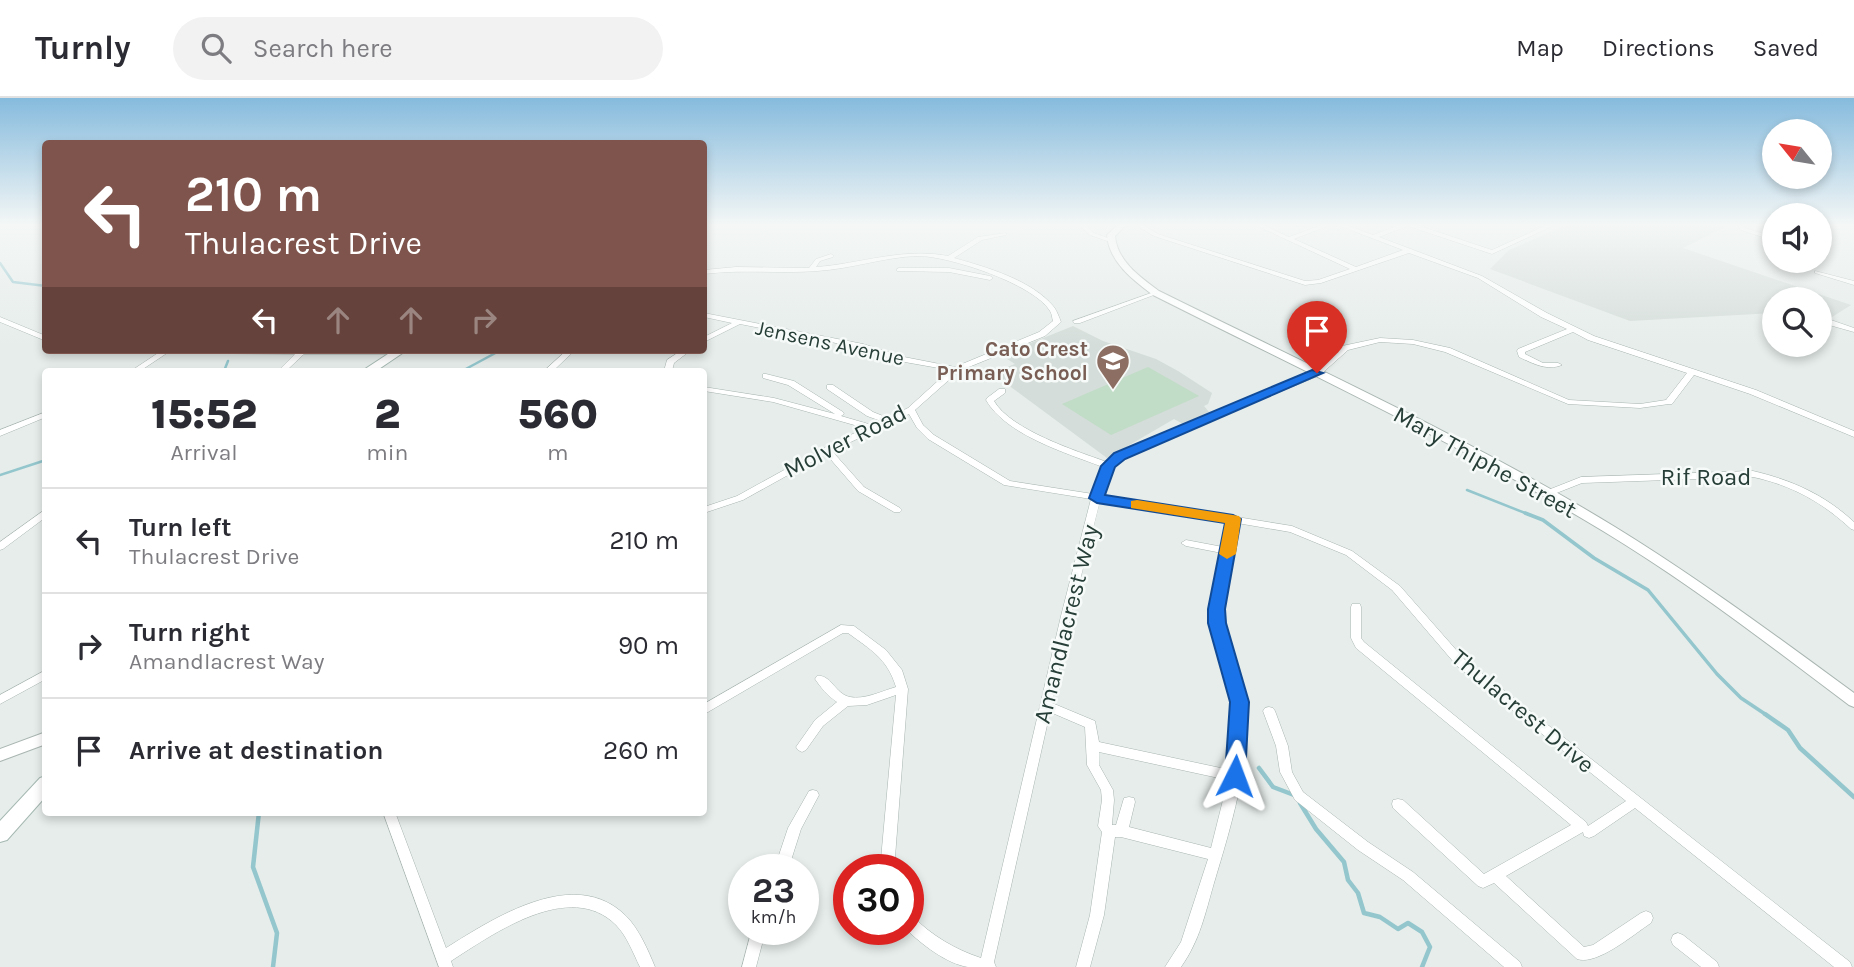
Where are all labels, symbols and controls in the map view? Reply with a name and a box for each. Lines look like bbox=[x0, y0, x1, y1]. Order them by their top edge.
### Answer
search box bbox=[173, 17, 663, 80]
text: Turnly bbox=[35, 29, 131, 67]
icon: search bbox=[197, 29, 235, 67]
text: Search here bbox=[253, 33, 393, 64]
text: Map bbox=[1516, 34, 1564, 62]
text: Directions bbox=[1602, 34, 1715, 62]
text: Saved bbox=[1753, 34, 1819, 62]
north arrow bbox=[1762, 119, 1832, 189]
map controls bbox=[1762, 119, 1832, 357]
text: 210 m bbox=[185, 166, 322, 223]
icon: left bbox=[70, 168, 161, 259]
button: sound bbox=[1762, 203, 1832, 273]
text: Thulacrest Drive bbox=[185, 225, 422, 262]
button: search bbox=[1762, 287, 1832, 357]
icon: left bbox=[246, 301, 284, 339]
icon: ahead bbox=[319, 301, 357, 339]
icon: ahead bbox=[392, 301, 430, 339]
icon: right bbox=[465, 301, 503, 339]
pin bbox=[1287, 301, 1347, 373]
icon: arrive bbox=[1298, 312, 1336, 350]
street label: Jensens Avenue bbox=[753, 316, 907, 370]
place label: Cato Crest Primary School bbox=[937, 337, 1088, 385]
school or university icon: Cato Crest Primary School bbox=[1094, 342, 1132, 391]
text: 15:52 bbox=[151, 389, 257, 439]
text: 2 bbox=[374, 389, 401, 439]
text: 560 bbox=[517, 389, 598, 439]
street label: Molver Road bbox=[779, 398, 911, 484]
street label: Mary Thiphe Street bbox=[1388, 400, 1582, 524]
text: Arrival bbox=[170, 439, 238, 466]
text: min bbox=[366, 439, 408, 466]
text: m bbox=[547, 439, 568, 466]
street label: Rif Road bbox=[1660, 463, 1752, 491]
text: Turn left bbox=[129, 512, 231, 543]
icon: left bbox=[70, 522, 108, 560]
street label: Amandlacrest Way bbox=[1028, 522, 1104, 726]
text: 210 m bbox=[609, 525, 679, 556]
text: Thulacrest Drive bbox=[129, 543, 299, 570]
text: Turn right bbox=[129, 617, 250, 648]
icon: right bbox=[70, 627, 108, 665]
text: 90 m bbox=[618, 630, 679, 661]
street label: Thulacrest Drive bbox=[1446, 643, 1600, 779]
text: Amandlacrest Way bbox=[129, 648, 324, 675]
icon: arrive bbox=[70, 732, 108, 770]
text: Arrive at destination bbox=[129, 735, 383, 766]
text: 260 m bbox=[603, 735, 679, 766]
position arrow bbox=[1198, 739, 1272, 813]
speed limit sign: 30 bbox=[833, 854, 924, 945]
text: 23 bbox=[752, 870, 795, 911]
text: km/h bbox=[751, 906, 796, 928]

